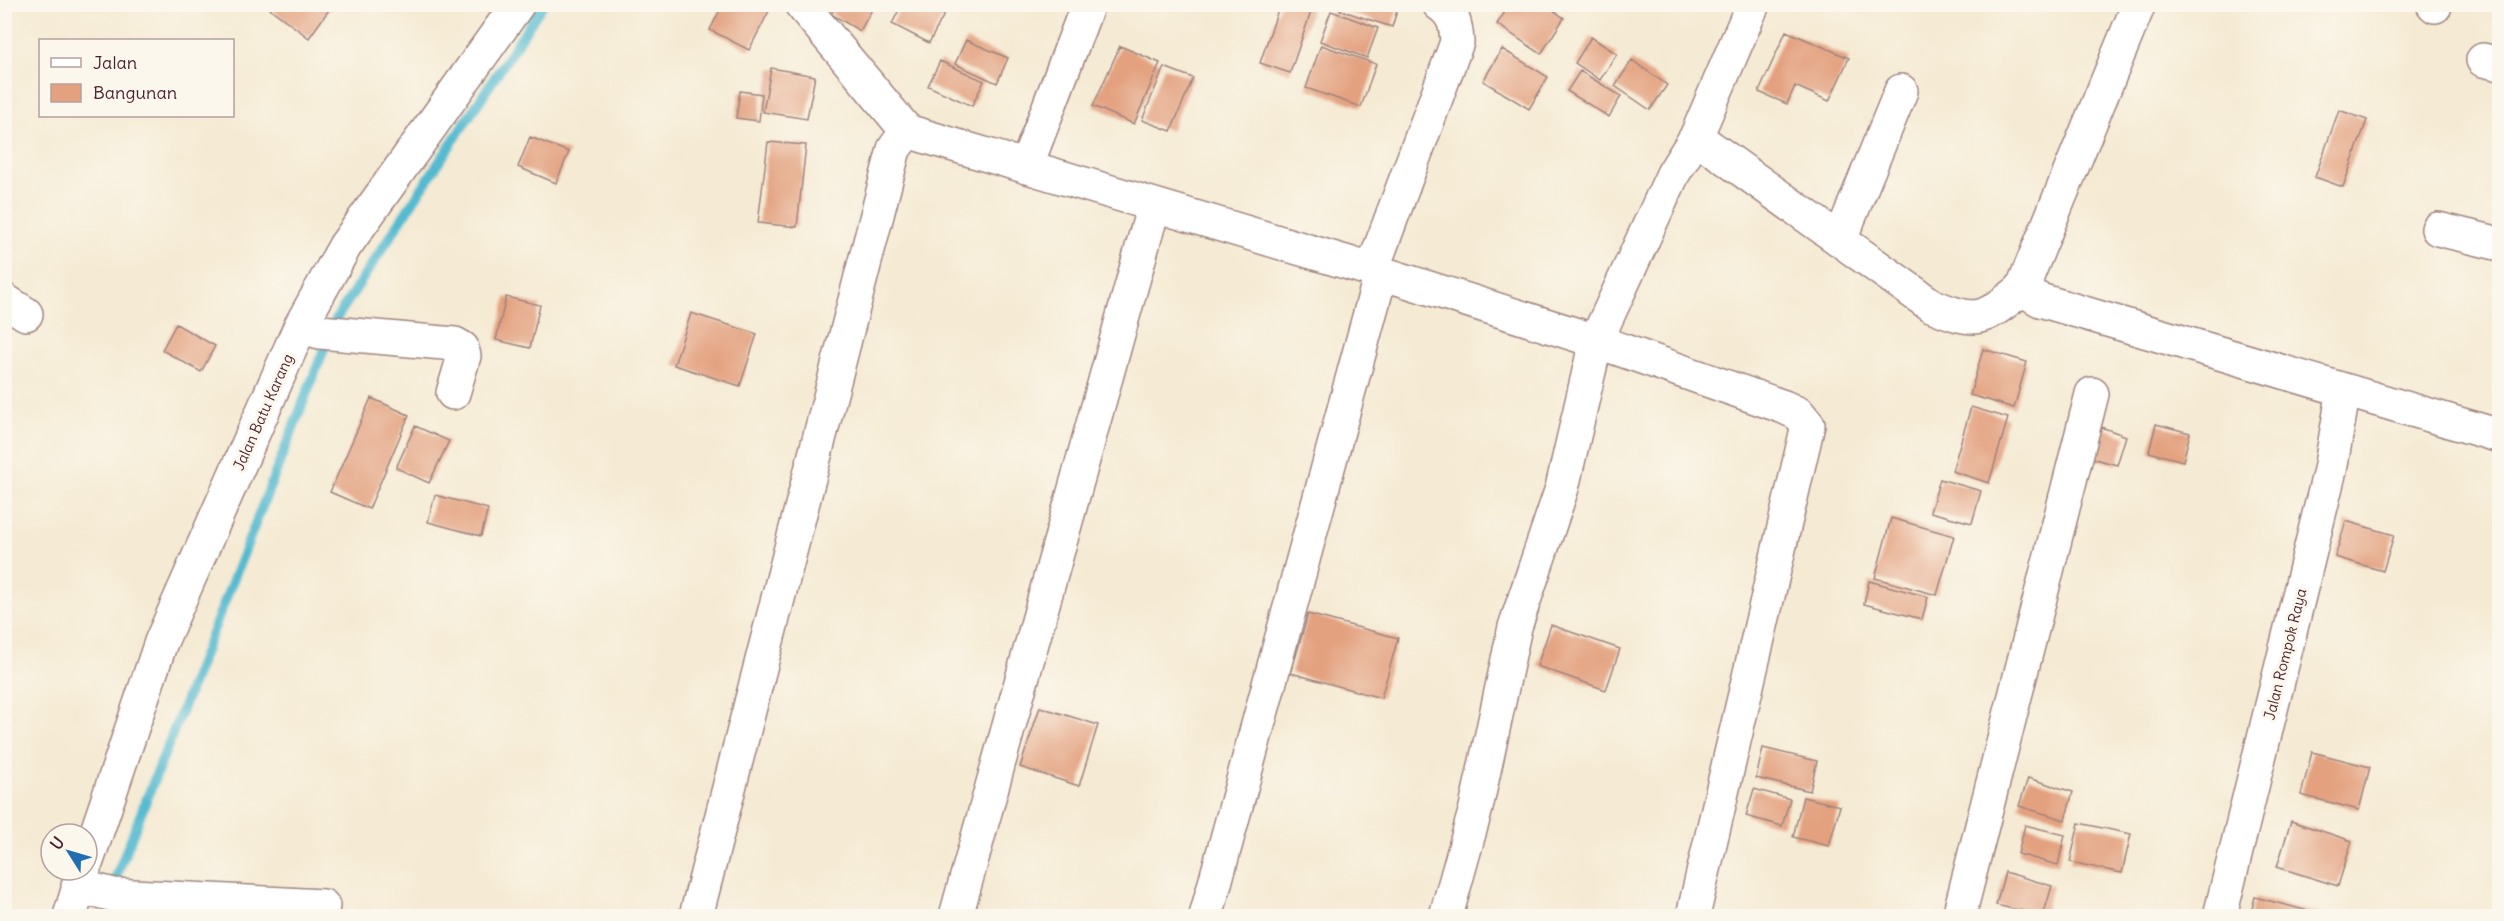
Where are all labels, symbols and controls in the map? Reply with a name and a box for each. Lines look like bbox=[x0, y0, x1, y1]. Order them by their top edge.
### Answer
legend bbox=[39, 39, 234, 117]
text: Jalan bbox=[93, 51, 137, 74]
text: Bangunan bbox=[93, 81, 177, 104]
street label: Jalan Batu Karang bbox=[229, 351, 297, 473]
street label: Jalan Rompok Raya bbox=[2260, 586, 2311, 722]
north arrow bbox=[39, 822, 99, 882]
text: U bbox=[46, 833, 68, 853]

